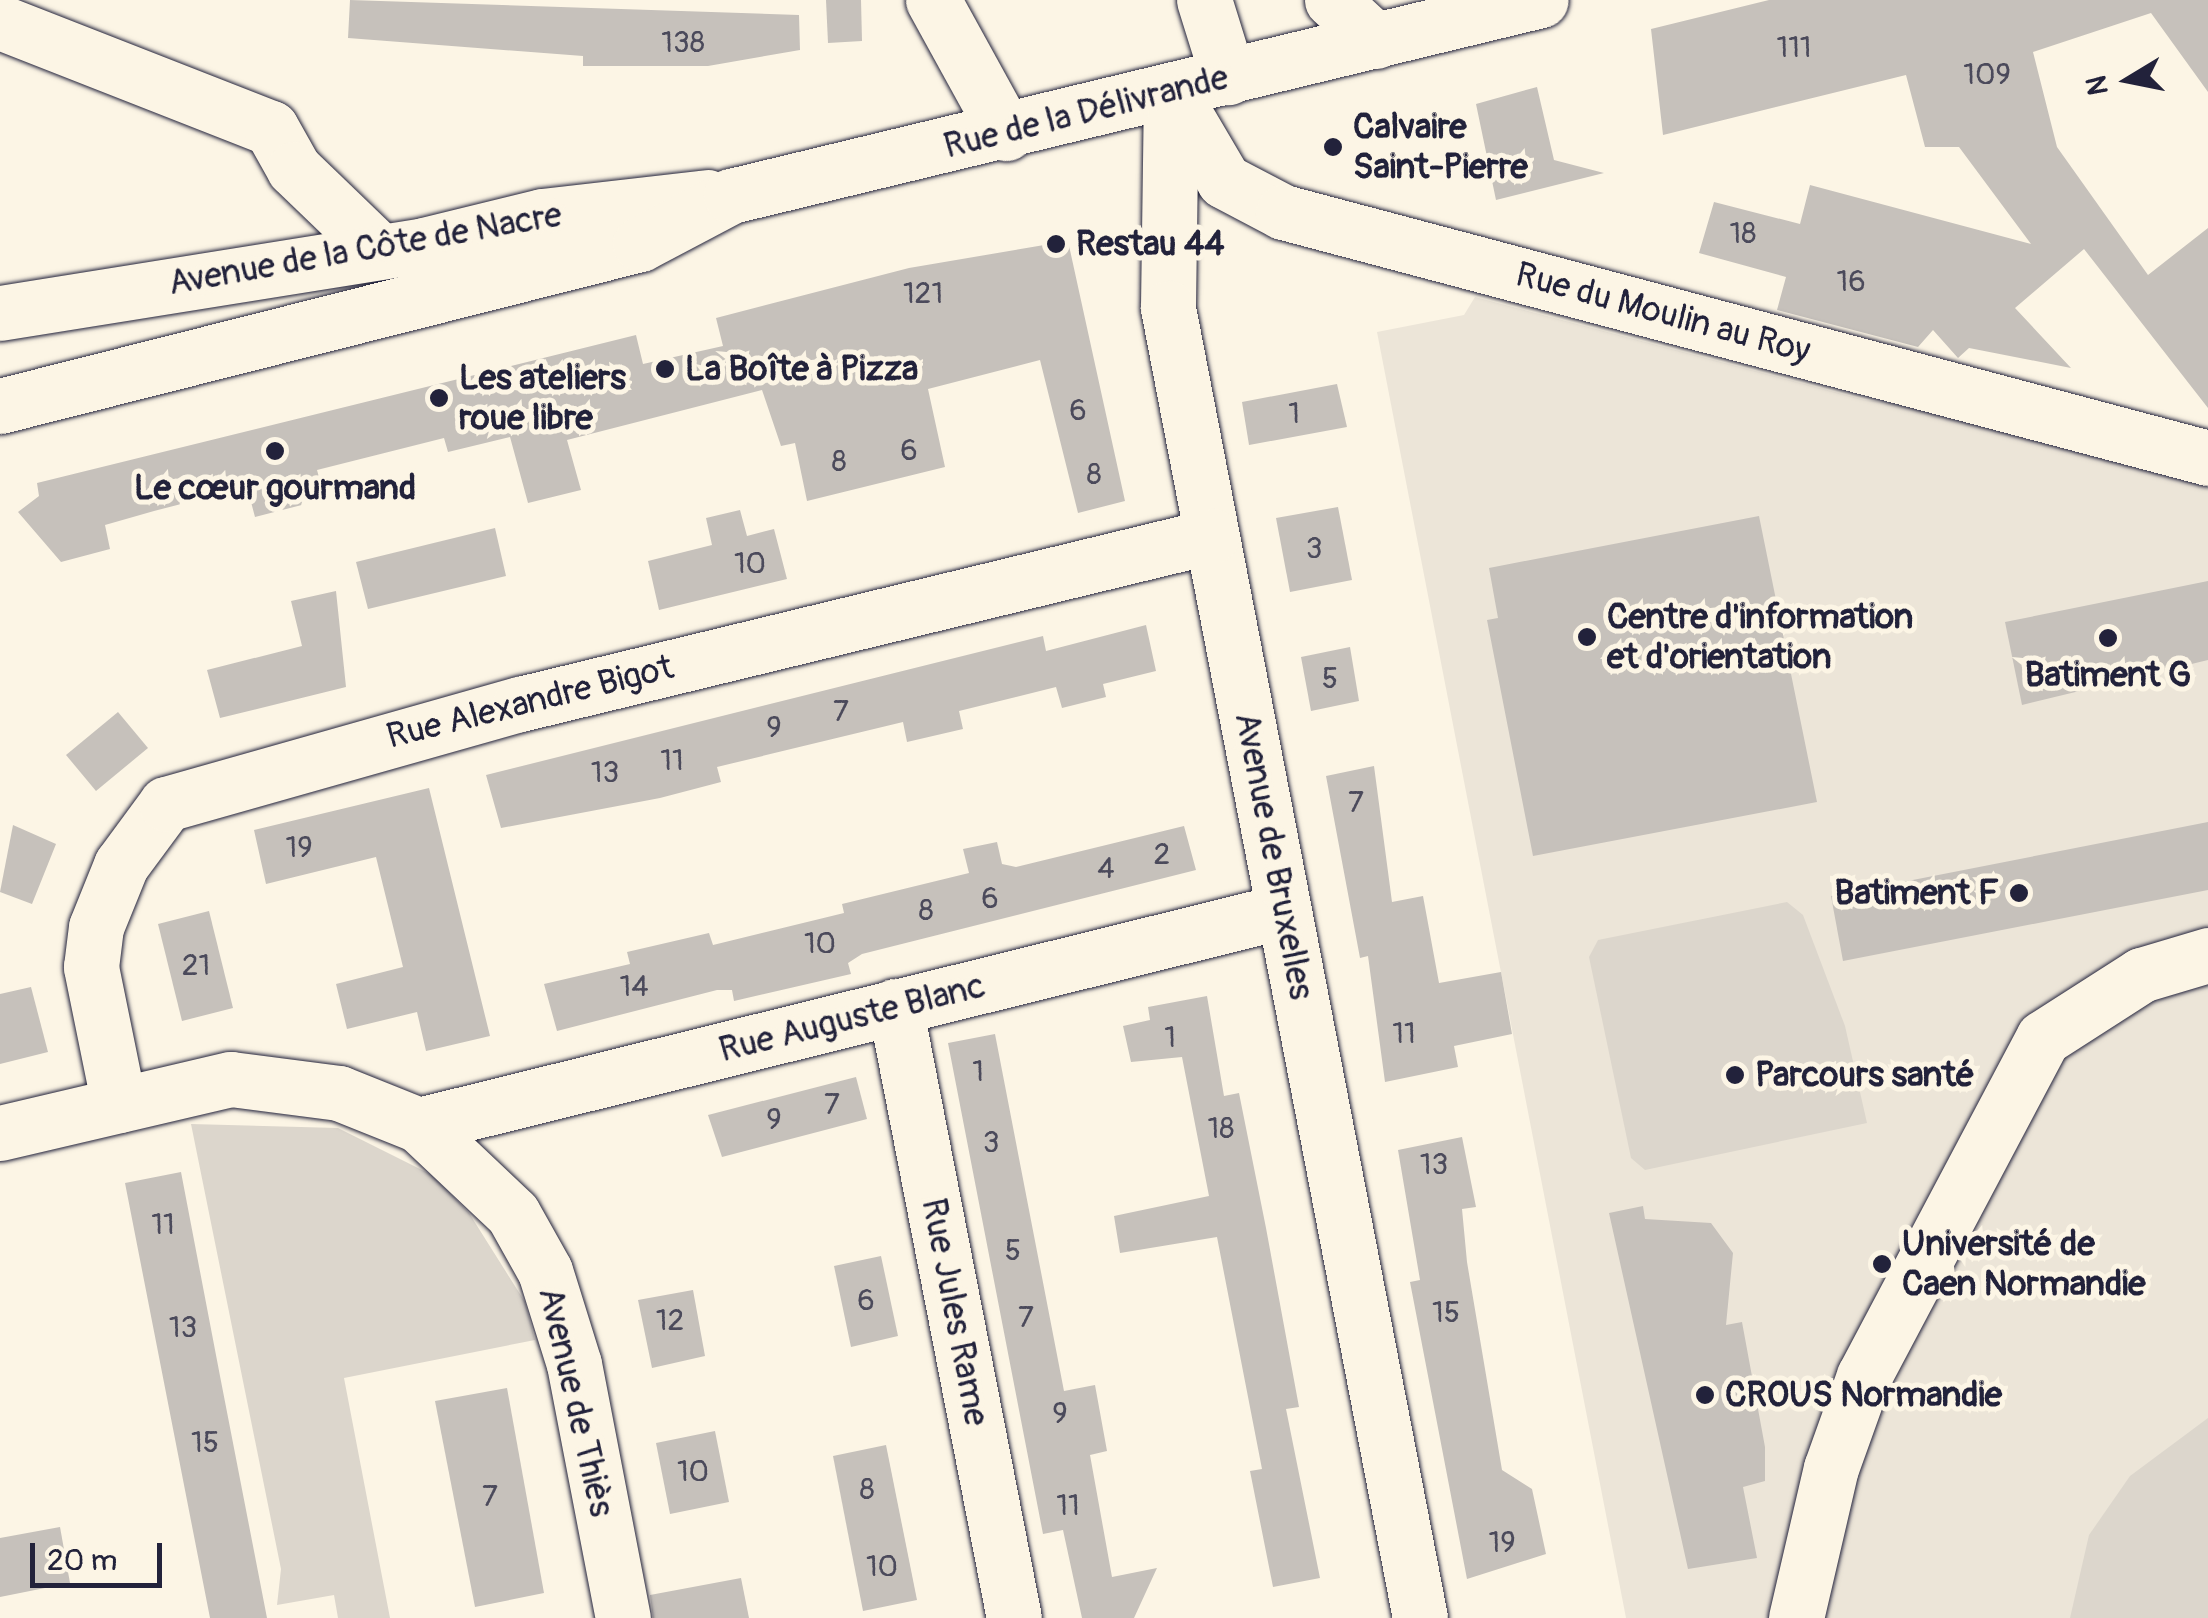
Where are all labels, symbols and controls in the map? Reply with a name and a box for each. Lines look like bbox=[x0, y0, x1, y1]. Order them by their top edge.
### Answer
house number: 138 bbox=[661, 25, 705, 61]
house number: 111 bbox=[1776, 30, 1812, 66]
north arrow bbox=[2078, 30, 2178, 130]
street label: Rue de la Délivrande bbox=[940, 56, 1232, 168]
house number: 109 bbox=[1963, 57, 2011, 93]
text: N bbox=[2079, 73, 2117, 98]
place label: Calvaire Saint-Pierre bbox=[1353, 106, 1528, 188]
marker: Calvaire Saint-Pierre bbox=[1322, 136, 1344, 158]
street label: Avenue de la Côte de Nacre bbox=[165, 194, 565, 304]
house number: 18 bbox=[1730, 216, 1756, 252]
place label: Restau 44 bbox=[1076, 223, 1225, 265]
marker: Restau 44 bbox=[1045, 233, 1067, 255]
street label: Rue du Moulin au Roy bbox=[1511, 253, 1815, 373]
house number: 16 bbox=[1836, 264, 1866, 300]
house number: 121 bbox=[903, 276, 943, 312]
place label: La Boîte à Pizza bbox=[685, 348, 918, 390]
place label: Les ateliers roue libre bbox=[459, 357, 626, 439]
marker: La Boîte à Pizza bbox=[654, 358, 676, 380]
marker: Les ateliers roue libre bbox=[428, 387, 450, 409]
house number: 6 bbox=[1069, 393, 1087, 429]
house number: 1 bbox=[1288, 396, 1300, 432]
house number: 6 bbox=[900, 433, 918, 469]
marker: Le cœur gourmand bbox=[264, 440, 286, 462]
house number: 8 bbox=[831, 444, 847, 480]
house number: 8 bbox=[1086, 457, 1102, 493]
place label: Le cœur gourmand bbox=[134, 467, 416, 509]
house number: 3 bbox=[1306, 531, 1322, 567]
house number: 10 bbox=[734, 546, 766, 582]
place label: Centre d'information et d'orientation bbox=[1607, 596, 1913, 678]
marker: Centre d'information et d'orientation bbox=[1576, 626, 1598, 648]
marker: Batiment G bbox=[2097, 627, 2119, 649]
street label: Rue Alexandre Bigot bbox=[382, 646, 678, 758]
place label: Batiment G bbox=[2025, 654, 2191, 696]
house number: 5 bbox=[1322, 661, 1338, 697]
house number: 7 bbox=[833, 694, 849, 730]
street label: Avenue de Bruxelles bbox=[1226, 709, 1322, 1003]
house number: 9 bbox=[766, 710, 782, 746]
house number: 11 bbox=[660, 743, 684, 779]
house number: 13 bbox=[591, 755, 619, 791]
house number: 7 bbox=[1348, 785, 1364, 821]
house number: 19 bbox=[285, 830, 313, 866]
house number: 2 bbox=[1154, 837, 1170, 873]
house number: 4 bbox=[1097, 851, 1115, 887]
place label: Batiment F bbox=[1835, 872, 1999, 914]
house number: 6 bbox=[981, 881, 999, 917]
marker: Batiment F bbox=[2008, 882, 2030, 904]
house number: 8 bbox=[918, 893, 934, 929]
house number: 10 bbox=[804, 926, 836, 962]
house number: 21 bbox=[182, 948, 210, 984]
street label: Rue Auguste Blanc bbox=[715, 965, 989, 1071]
house number: 14 bbox=[619, 969, 649, 1005]
house number: 11 bbox=[1392, 1016, 1416, 1052]
house number: 1 bbox=[1164, 1020, 1176, 1056]
house number: 1 bbox=[972, 1054, 984, 1090]
place label: Parcours santé bbox=[1755, 1054, 1975, 1096]
marker: Parcours santé bbox=[1724, 1064, 1746, 1086]
house number: 7 bbox=[824, 1087, 840, 1123]
house number: 9 bbox=[766, 1102, 782, 1138]
house number: 18 bbox=[1208, 1111, 1234, 1147]
house number: 3 bbox=[983, 1125, 999, 1161]
house number: 13 bbox=[1420, 1147, 1448, 1183]
street label: Rue Jules Rame bbox=[912, 1195, 998, 1429]
house number: 11 bbox=[151, 1207, 175, 1243]
place label: Université de Caen Normandie bbox=[1902, 1223, 2146, 1305]
house number: 5 bbox=[1005, 1233, 1021, 1269]
marker: Université de Caen Normandie bbox=[1871, 1253, 1893, 1275]
street label: Avenue de Thiès bbox=[529, 1283, 623, 1521]
house number: 6 bbox=[857, 1283, 875, 1319]
house number: 15 bbox=[1432, 1295, 1460, 1331]
house number: 7 bbox=[1018, 1300, 1034, 1336]
house number: 12 bbox=[656, 1303, 684, 1339]
house number: 13 bbox=[169, 1310, 197, 1346]
place label: CROUS Normandie bbox=[1725, 1374, 2002, 1416]
marker: CROUS Normandie bbox=[1694, 1384, 1716, 1406]
house number: 9 bbox=[1052, 1396, 1068, 1432]
house number: 15 bbox=[191, 1425, 219, 1461]
house number: 10 bbox=[677, 1454, 709, 1490]
house number: 8 bbox=[859, 1472, 875, 1508]
house number: 7 bbox=[482, 1479, 498, 1515]
house number: 11 bbox=[1056, 1488, 1080, 1524]
scale bar bbox=[35, 1523, 168, 1585]
house number: 19 bbox=[1488, 1525, 1516, 1561]
text: 20 m bbox=[47, 1542, 117, 1579]
house number: 10 bbox=[866, 1549, 898, 1585]

